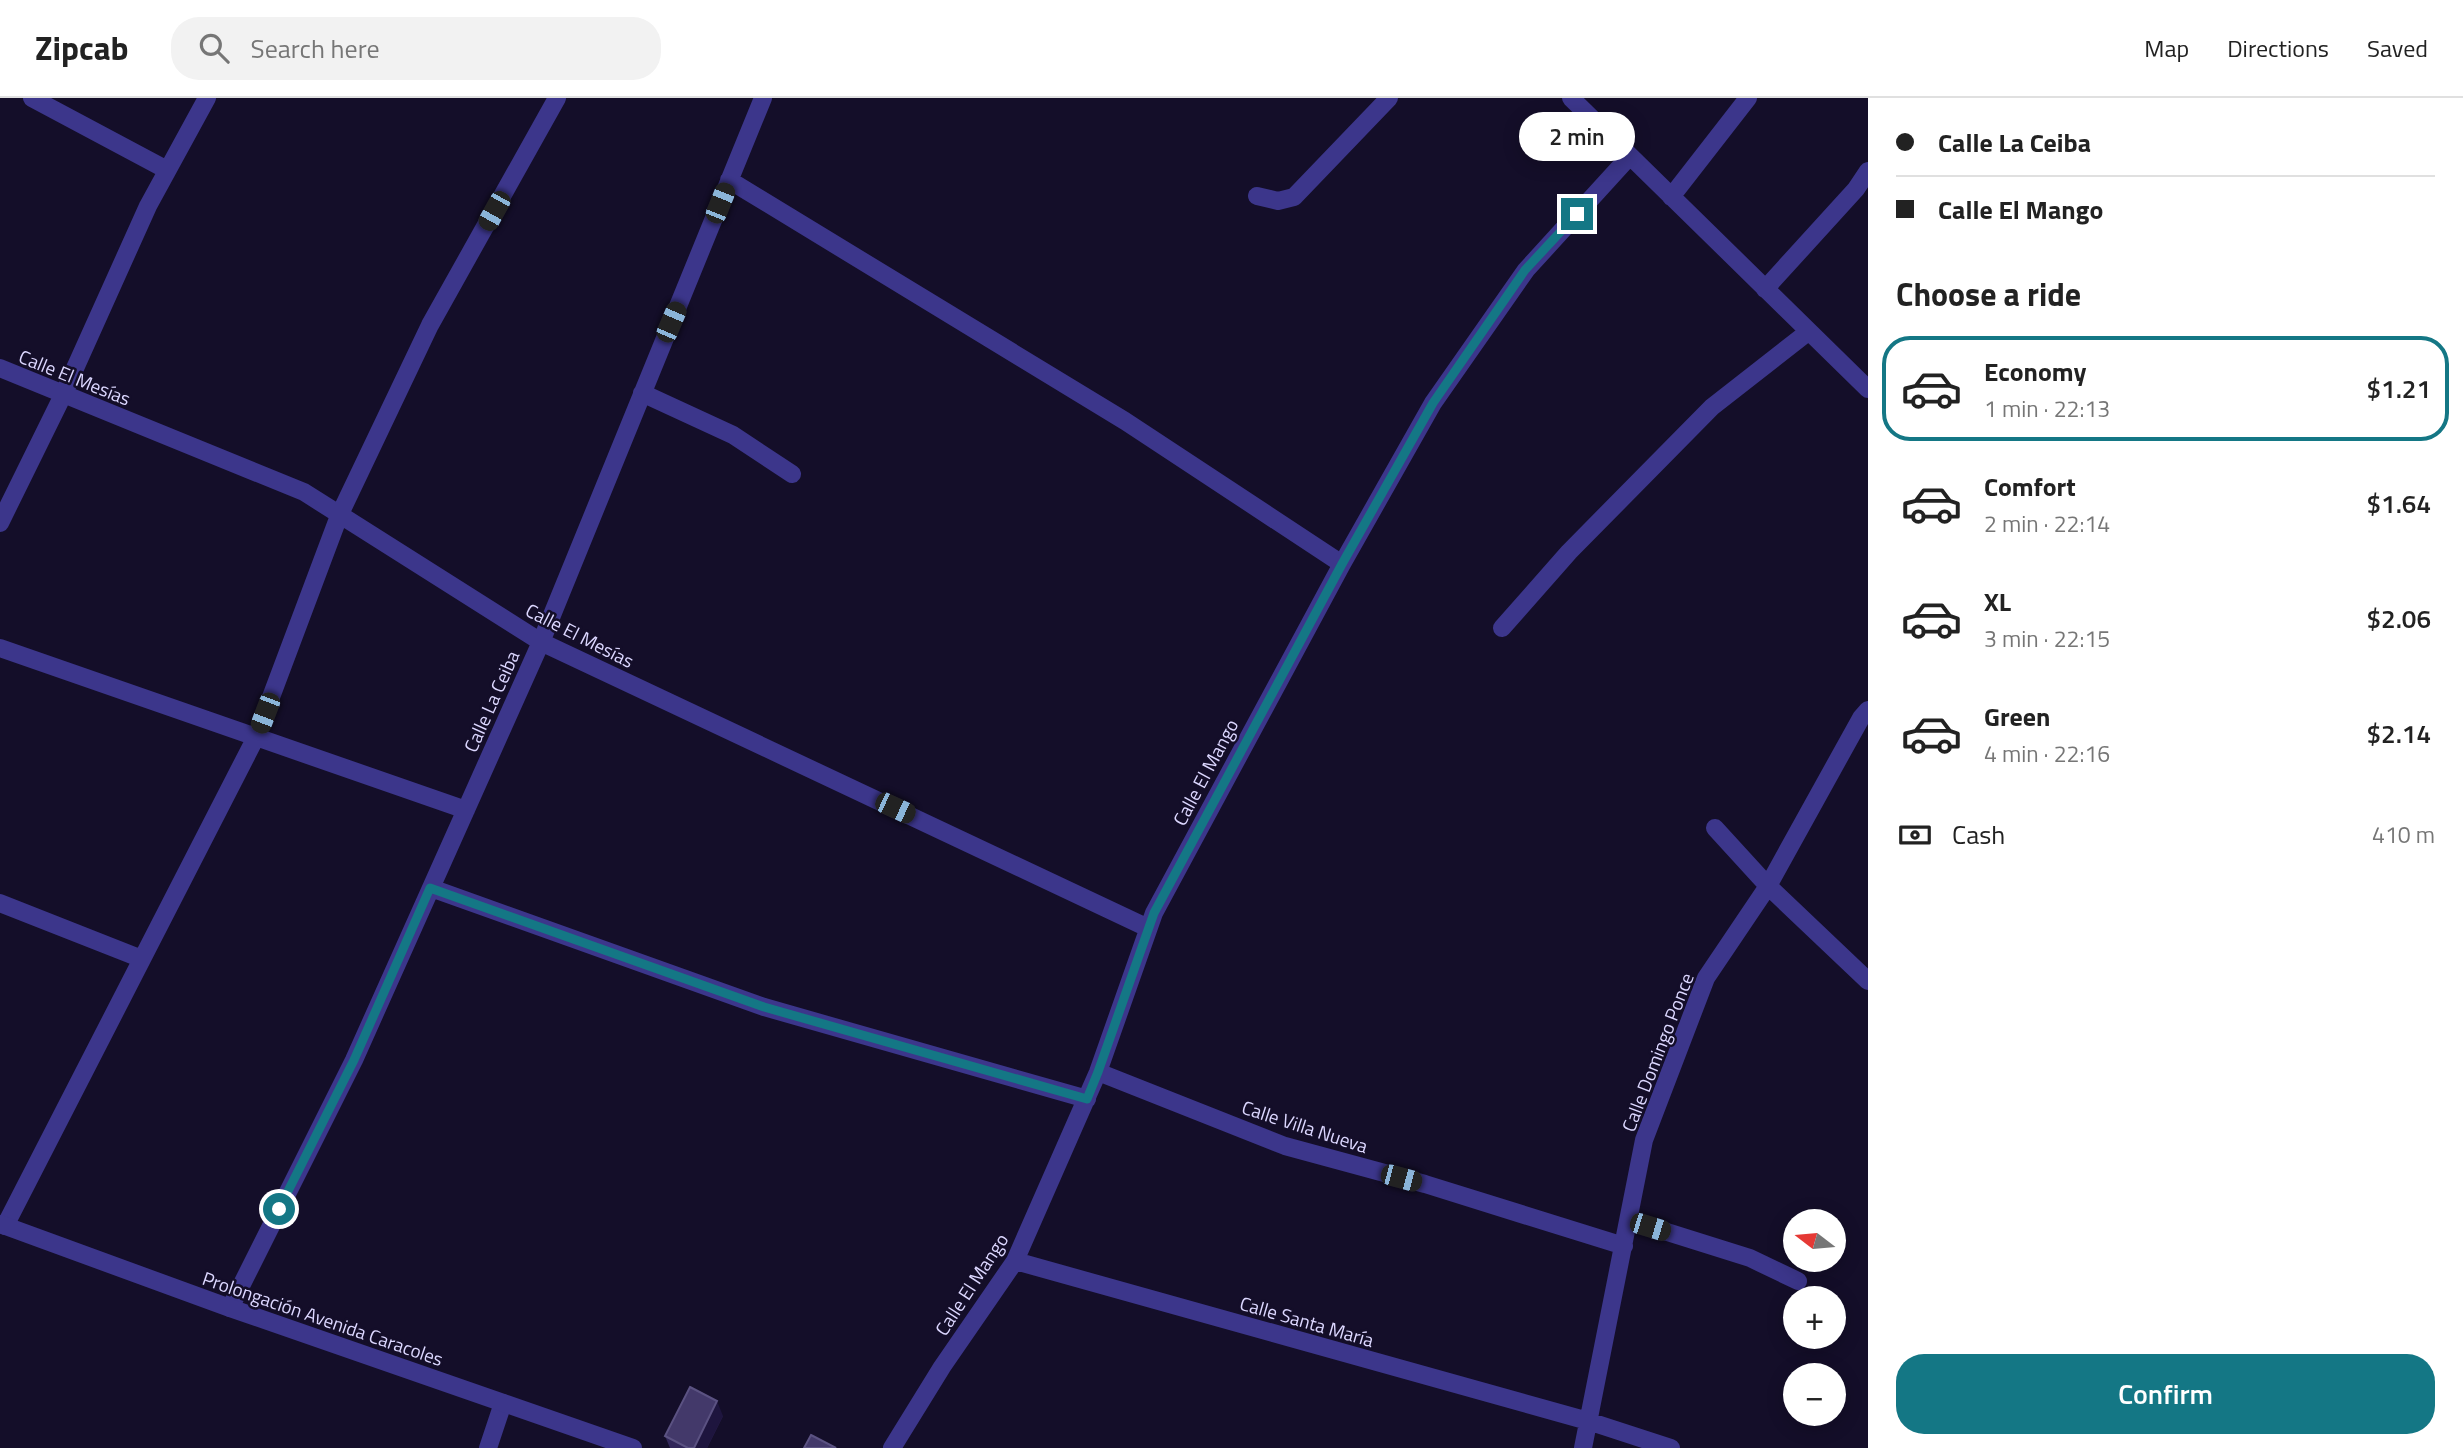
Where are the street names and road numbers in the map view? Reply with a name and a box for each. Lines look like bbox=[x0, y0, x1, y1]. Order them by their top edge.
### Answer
street label: Calle El Mesías bbox=[15, 341, 135, 413]
street label: Calle El Mesías bbox=[521, 595, 639, 675]
street label: Calle La Ceiba bbox=[456, 645, 527, 757]
street label: Calle El Mango bbox=[1165, 714, 1245, 830]
street label: Calle Domingo Ponce bbox=[1613, 968, 1701, 1136]
street label: Calle Villa Nueva bbox=[1238, 1092, 1372, 1160]
street label: Calle El Mango bbox=[927, 1227, 1015, 1341]
street label: Prolongación Avenida Caracoles bbox=[199, 1263, 448, 1373]
street label: Calle Santa María bbox=[1236, 1288, 1378, 1354]

